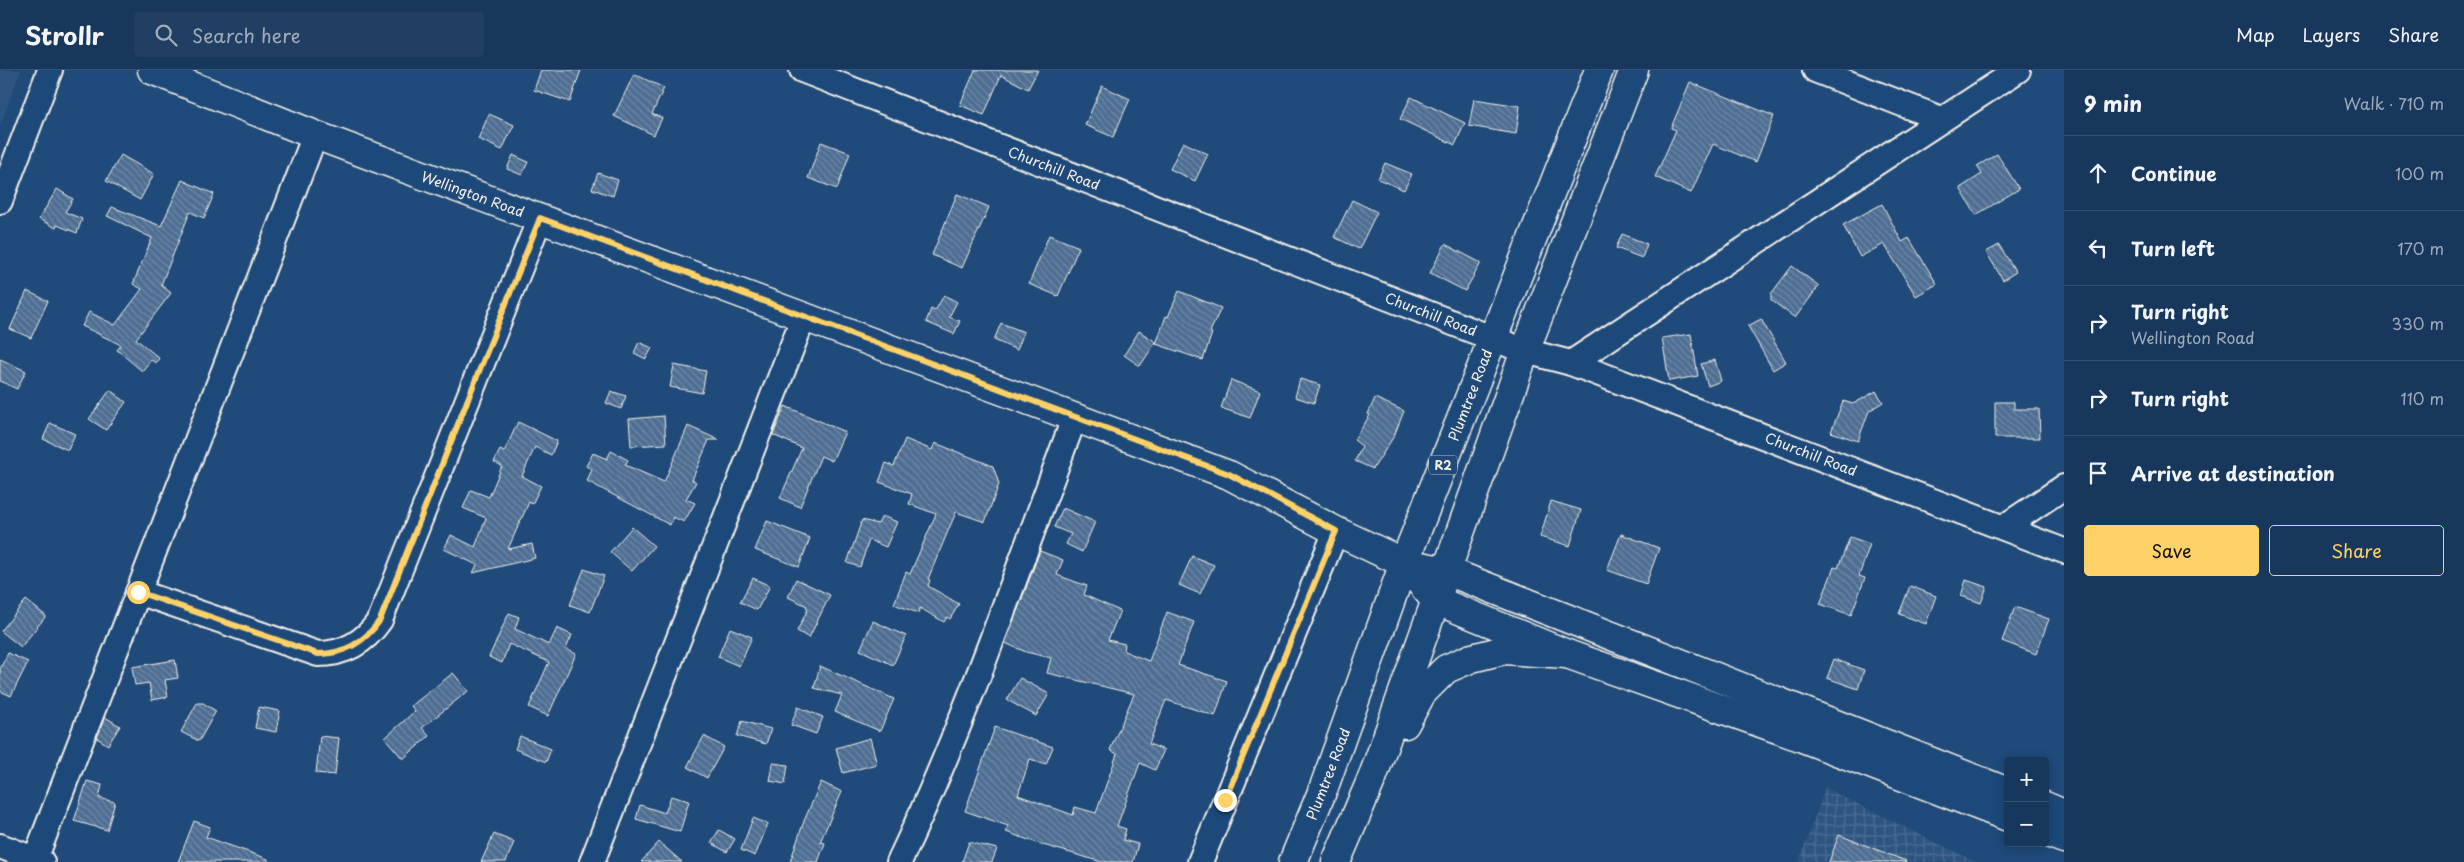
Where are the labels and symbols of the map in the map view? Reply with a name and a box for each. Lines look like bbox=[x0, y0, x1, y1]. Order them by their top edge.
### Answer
street label: Churchill Road bbox=[1005, 141, 1103, 195]
street label: Wellington Road bbox=[419, 166, 527, 222]
street label: Churchill Road bbox=[1382, 287, 1480, 341]
street label: Plumtree Road bbox=[1443, 346, 1497, 444]
street label: Churchill Road bbox=[1762, 427, 1860, 481]
road number: R2 bbox=[1429, 456, 1457, 474]
route start bbox=[127, 581, 150, 604]
street label: Plumtree Road bbox=[1301, 725, 1355, 823]
route end bbox=[1214, 789, 1237, 812]

